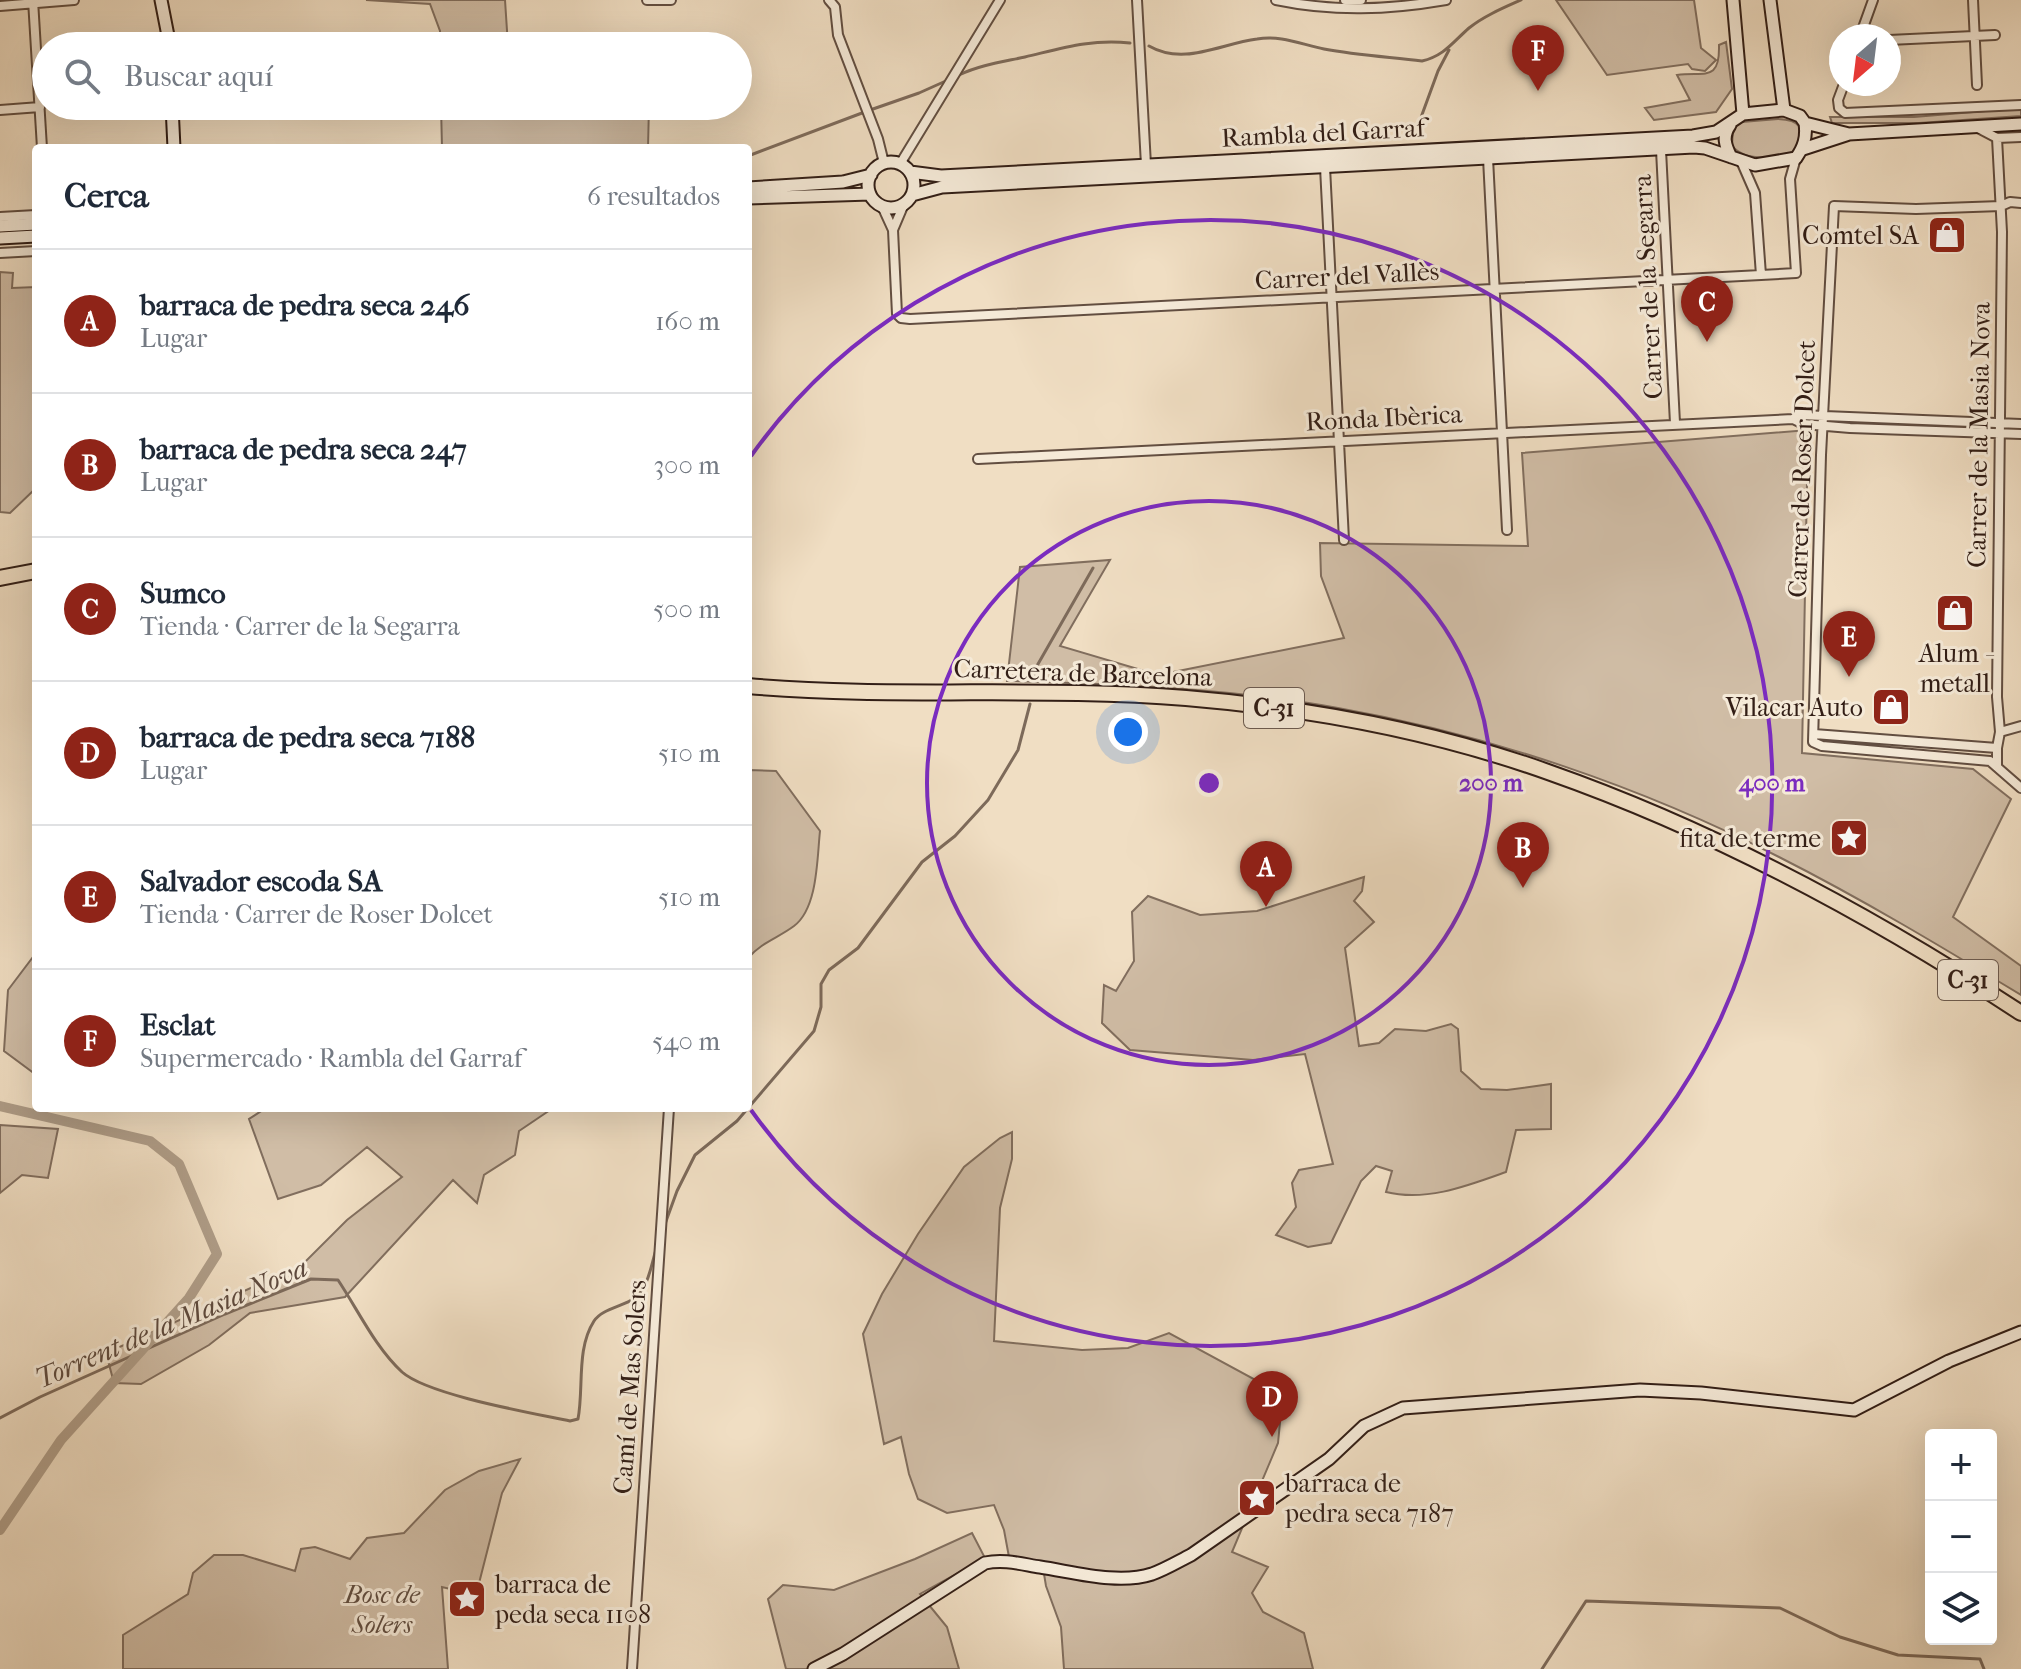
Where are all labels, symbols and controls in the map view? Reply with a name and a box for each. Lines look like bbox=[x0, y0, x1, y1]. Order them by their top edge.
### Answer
north arrow bbox=[1829, 24, 1901, 96]
pin: F bbox=[1512, 25, 1564, 91]
search box bbox=[32, 32, 752, 120]
icon: search bbox=[60, 54, 104, 98]
text: Buscar aquí bbox=[124, 59, 273, 94]
street label: Rambla del Garraf bbox=[1220, 112, 1431, 154]
street label: Carrer de la Segarra bbox=[1627, 173, 1669, 400]
text: Cerca bbox=[64, 176, 149, 216]
text: 6 resultados bbox=[587, 181, 720, 212]
shop icon: Comtel SA bbox=[1926, 214, 1968, 256]
place label: Comtel SA bbox=[1802, 220, 1920, 251]
street label: Carrer del Vallès bbox=[1254, 256, 1440, 296]
pin: C bbox=[1681, 276, 1733, 342]
text: barraca de pedra seca 246 bbox=[140, 288, 469, 323]
street label: Carrer de la Masia Nova bbox=[1961, 301, 1997, 568]
text: A bbox=[82, 306, 98, 337]
text: 160 m bbox=[655, 306, 720, 337]
text: Lugar bbox=[140, 323, 207, 354]
street label: Carrer de Roser Dolcet bbox=[1782, 339, 1822, 598]
street label: Ronda Ibèrica bbox=[1305, 398, 1464, 438]
text: barraca de pedra seca 247 bbox=[140, 432, 467, 467]
text: B bbox=[82, 450, 98, 481]
text: 300 m bbox=[653, 450, 720, 481]
text: Lugar bbox=[140, 467, 207, 498]
text: Sumco bbox=[140, 576, 226, 611]
shop icon: Alum - metall bbox=[1934, 592, 1976, 634]
text: C bbox=[81, 594, 99, 625]
text: 500 m bbox=[653, 594, 720, 625]
text: Tienda · Carrer de la Segarra bbox=[140, 611, 460, 642]
pin: E bbox=[1823, 611, 1875, 677]
place label: Alum - metall bbox=[1918, 638, 1995, 699]
street label: Carretera de Barcelona bbox=[953, 653, 1214, 693]
shop icon: Vilacar Auto bbox=[1870, 686, 1912, 728]
road number: C-31 bbox=[1244, 688, 1304, 728]
place label: Vilacar Auto bbox=[1724, 692, 1863, 723]
your location bbox=[1108, 712, 1148, 752]
text: barraca de pedra seca 7188 bbox=[140, 720, 475, 755]
text: D bbox=[80, 738, 100, 769]
text: 510 m bbox=[658, 738, 720, 769]
text: Lugar bbox=[140, 755, 207, 786]
centre of rings bbox=[1195, 769, 1223, 797]
text: 200 m bbox=[1459, 769, 1524, 797]
text: 400 m bbox=[1738, 769, 1806, 798]
place icon: fita de terme bbox=[1828, 817, 1870, 859]
pin: B bbox=[1497, 822, 1549, 888]
place label: fita de terme bbox=[1679, 823, 1821, 854]
pin: A bbox=[1240, 841, 1292, 907]
text: Salvador escoda SA bbox=[140, 864, 382, 899]
text: E bbox=[82, 882, 98, 913]
text: 510 m bbox=[658, 882, 720, 913]
text: Tienda · Carrer de Roser Dolcet bbox=[140, 899, 493, 930]
road number: C-31 bbox=[1938, 960, 1998, 1000]
text: Esclat bbox=[140, 1008, 215, 1043]
text: F bbox=[83, 1026, 97, 1057]
text: 540 m bbox=[652, 1026, 720, 1057]
text: Supermercado · Rambla del Garraf bbox=[140, 1043, 522, 1074]
water label: Torrent de la Masia Nova bbox=[30, 1251, 312, 1395]
street label: Camí de Mas Solers bbox=[607, 1279, 653, 1495]
pin: D bbox=[1246, 1371, 1298, 1437]
map controls bbox=[1925, 1429, 1997, 1645]
button: + bbox=[1925, 1429, 1997, 1501]
place label: barraca de pedra seca 7187 bbox=[1284, 1468, 1454, 1529]
place icon: barraca de pedra seca 7187 bbox=[1236, 1477, 1278, 1519]
button: − bbox=[1925, 1501, 1997, 1573]
place label: barraca de peda seca 1108 bbox=[494, 1569, 651, 1630]
button: layers bbox=[1925, 1573, 1997, 1645]
place icon: barraca de peda seca 1108 bbox=[446, 1578, 488, 1620]
park label: Bosc de Solers bbox=[342, 1579, 421, 1640]

